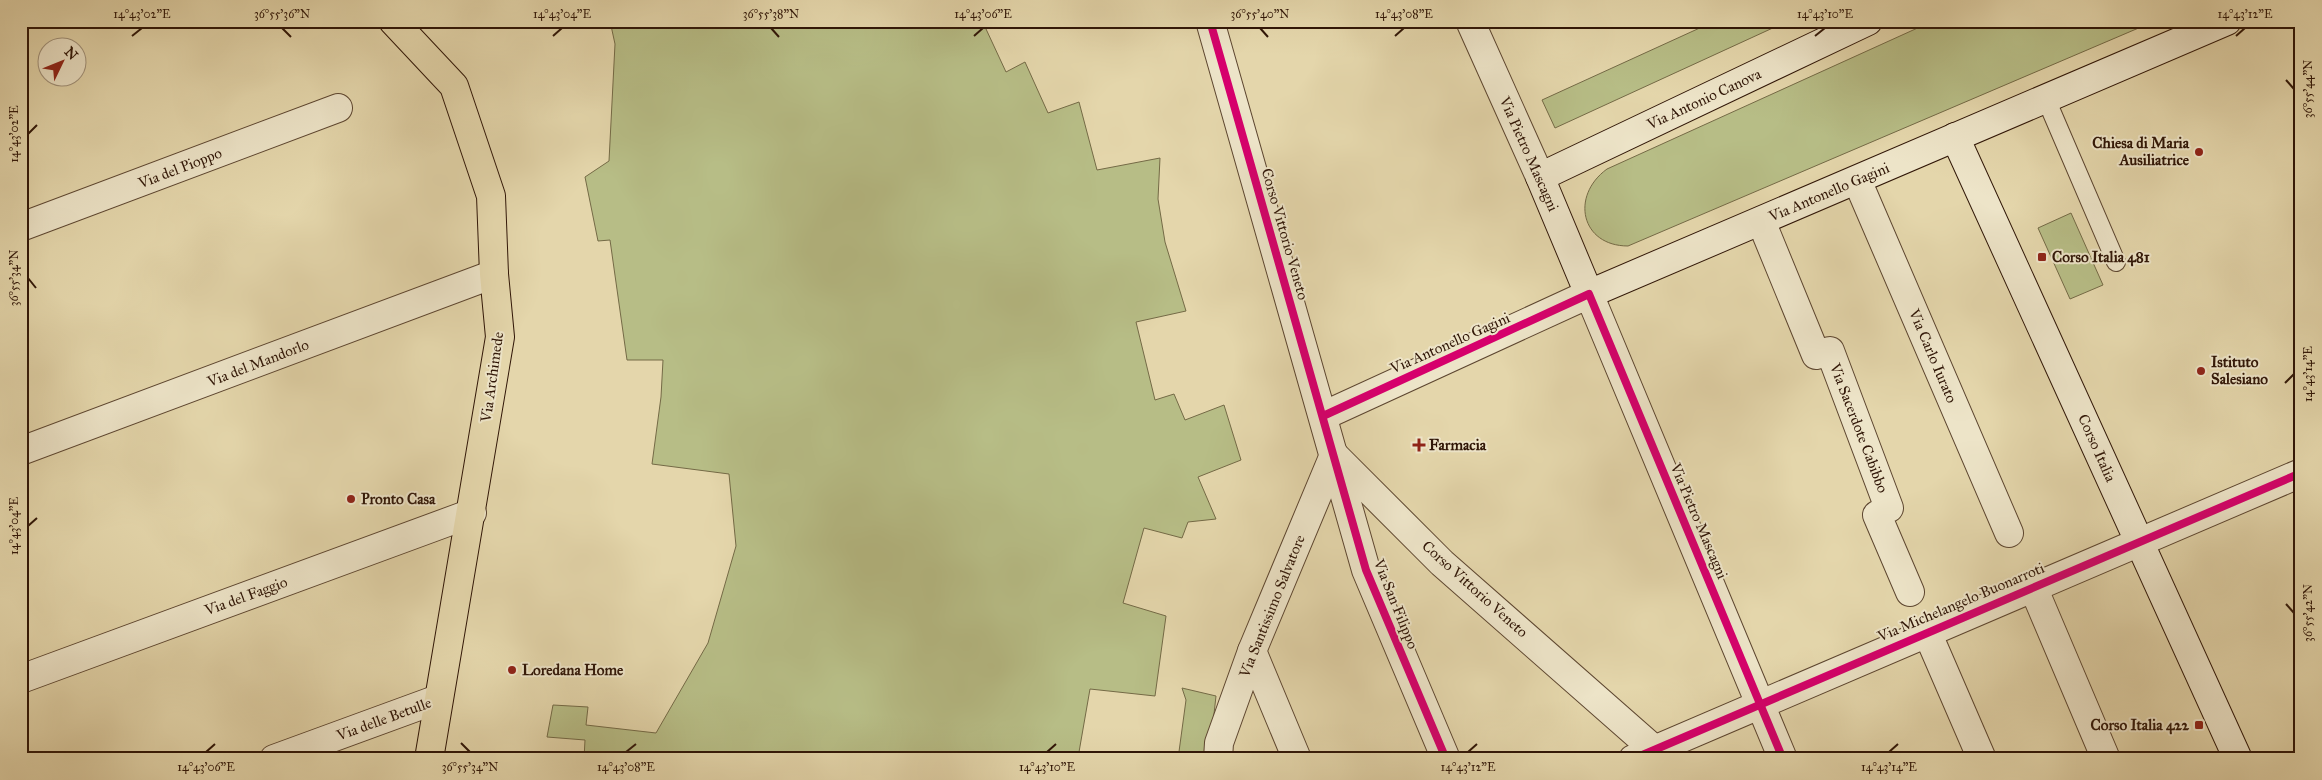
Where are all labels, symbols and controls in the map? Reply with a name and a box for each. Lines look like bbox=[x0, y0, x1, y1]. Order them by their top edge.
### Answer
text: 14°43'02"E bbox=[113, 7, 171, 21]
text: 36°55'36"N bbox=[254, 7, 310, 21]
text: 14°43'04"E bbox=[533, 7, 591, 21]
text: 36°55'38"N bbox=[743, 7, 799, 21]
text: 14°43'06"E bbox=[954, 7, 1012, 21]
text: 36°55'40"N bbox=[1231, 7, 1289, 21]
text: 14°43'08"E bbox=[1375, 7, 1433, 21]
text: 14°43'10"E bbox=[1797, 7, 1853, 21]
text: 14°43'12"E bbox=[2217, 7, 2273, 21]
north arrow bbox=[38, 38, 88, 88]
text: N bbox=[61, 43, 81, 64]
text: 36°55'44"N bbox=[2301, 60, 2315, 118]
street label: Via Antonio Canova bbox=[1643, 64, 1765, 134]
street label: Via Pietro Mascagni bbox=[1495, 93, 1562, 214]
text: 14°43'02"E bbox=[7, 105, 21, 163]
place label: Chiesa di Maria Ausiliatrice bbox=[2092, 134, 2190, 169]
street label: Via del Pioppo bbox=[135, 144, 225, 193]
marker: Chiesa di Maria Ausiliatrice bbox=[2193, 146, 2205, 158]
street label: Via Antonello Gagini bbox=[1765, 158, 1892, 226]
street label: Corso Vittorio Veneto bbox=[1258, 166, 1312, 302]
place label: Corso Italia 481 bbox=[2052, 248, 2150, 267]
text: 36°55'34"N bbox=[7, 250, 21, 306]
marker: Corso Italia 481 bbox=[2036, 251, 2048, 263]
street label: Via Carlo Iurato bbox=[1905, 305, 1961, 406]
street label: Via Antonello Gagini bbox=[1386, 308, 1513, 378]
street label: Via Archimede bbox=[477, 331, 507, 424]
street label: Via del Mandorlo bbox=[204, 335, 312, 391]
text: 14°43'14"E bbox=[2301, 346, 2315, 402]
place label: Istituto Salesiano bbox=[2211, 353, 2268, 388]
street label: Via Sacerdote Cabibbo bbox=[1826, 360, 1892, 496]
marker: Istituto Salesiano bbox=[2195, 365, 2207, 377]
street label: Corso Italia bbox=[2074, 411, 2120, 485]
place label: Farmacia bbox=[1429, 436, 1487, 454]
marker: Farmacia bbox=[1413, 439, 1425, 451]
street label: Via Pietro Mascagni bbox=[1666, 460, 1731, 582]
place label: Pronto Casa bbox=[361, 490, 436, 508]
marker: Pronto Casa bbox=[345, 493, 357, 505]
text: 14°43'04"E bbox=[7, 497, 21, 555]
street label: Via Santissimo Salvatore bbox=[1235, 532, 1309, 681]
street label: Corso Vittorio Veneto bbox=[1418, 537, 1532, 641]
street label: Via San Filippo bbox=[1369, 556, 1422, 652]
street label: Via Michelangelo Buonarroti bbox=[1874, 559, 2047, 646]
street label: Via del Faggio bbox=[201, 573, 290, 620]
text: 36°55'42"N bbox=[2301, 584, 2315, 642]
place label: Loredana Home bbox=[522, 661, 624, 679]
marker: Loredana Home bbox=[506, 664, 518, 676]
street label: Via delle Betulle bbox=[333, 694, 434, 745]
place label: Corso Italia 422 bbox=[2091, 716, 2190, 735]
marker: Corso Italia 422 bbox=[2193, 719, 2205, 731]
text: 14°43'06"E bbox=[177, 760, 235, 774]
text: 36°55'34"N bbox=[442, 760, 498, 774]
text: 14°43'08"E bbox=[597, 760, 655, 774]
text: 14°43'10"E bbox=[1019, 760, 1075, 774]
text: 14°43'12"E bbox=[1440, 760, 1496, 774]
text: 14°43'14"E bbox=[1861, 760, 1917, 774]

